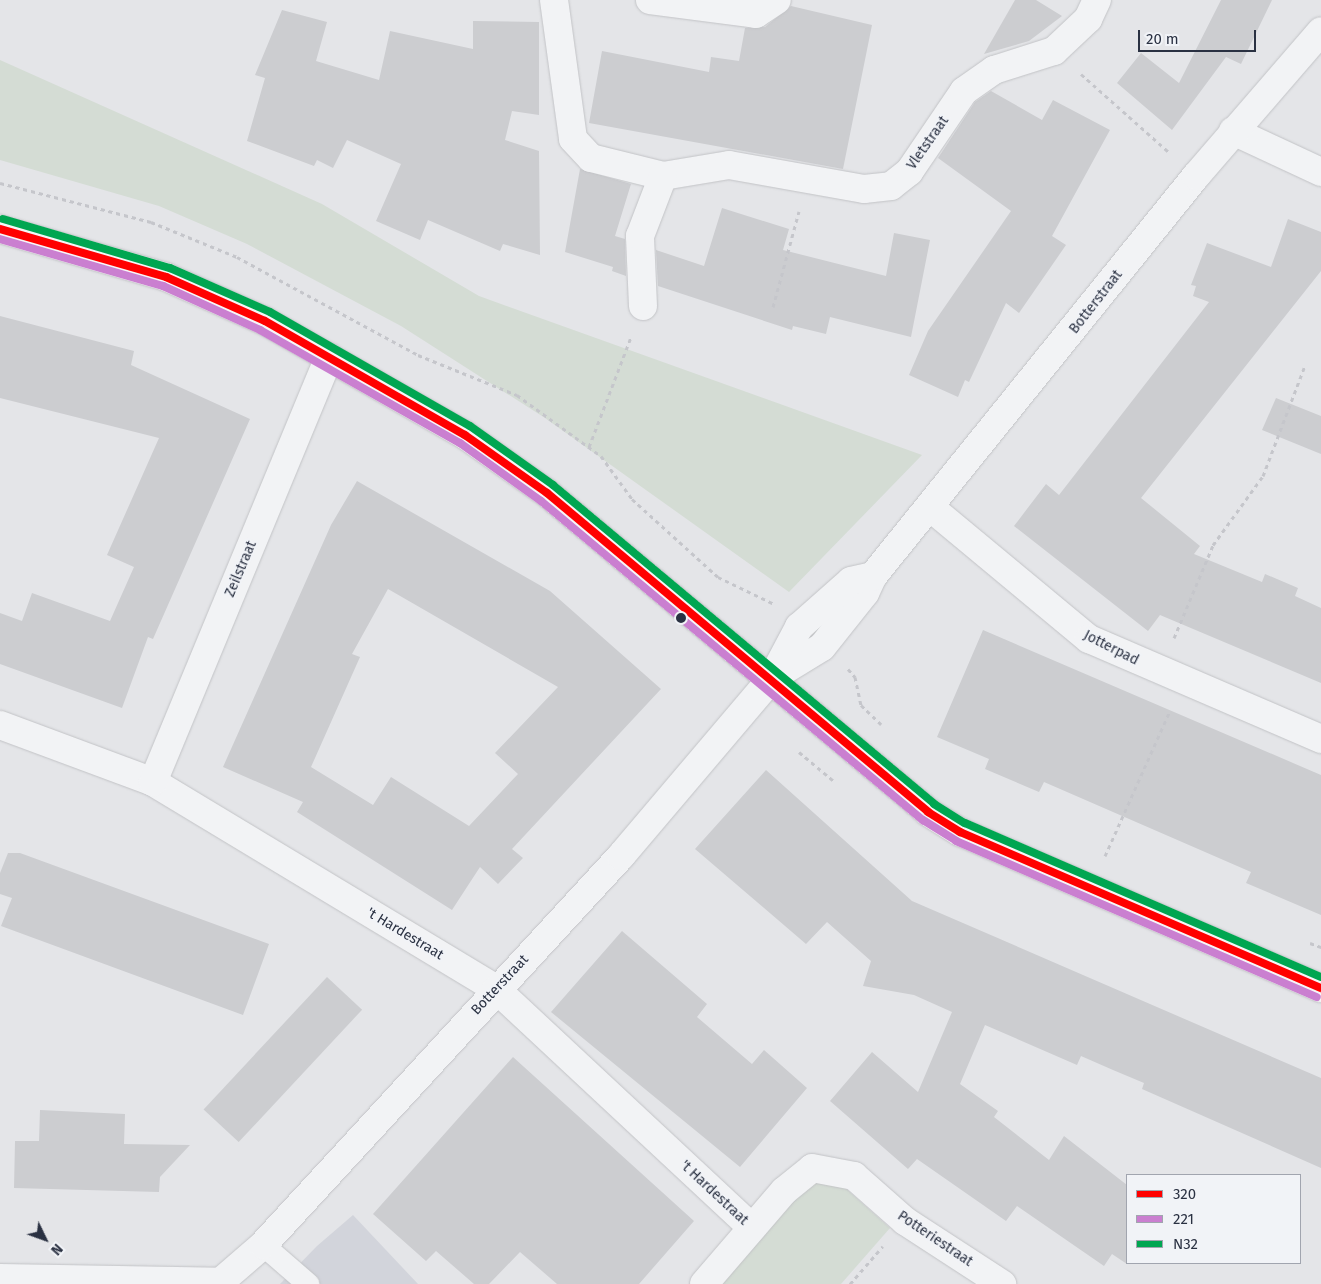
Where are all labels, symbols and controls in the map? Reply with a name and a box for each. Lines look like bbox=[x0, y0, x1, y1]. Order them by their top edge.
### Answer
scale bar bbox=[1141, 20, 1258, 52]
text: 20 m bbox=[1146, 30, 1179, 48]
street label: Vletstraat bbox=[904, 113, 952, 173]
street label: Botterstraat bbox=[1066, 267, 1126, 337]
street label: Zeilstraat bbox=[222, 538, 260, 600]
unlabelled marker bbox=[676, 613, 686, 623]
street label: Jotterpad bbox=[1081, 627, 1141, 669]
street label: 't Hardestraat bbox=[363, 904, 447, 964]
street label: Botterstraat bbox=[468, 951, 532, 1019]
street label: 't Hardestraat bbox=[677, 1157, 751, 1229]
legend bbox=[1126, 1174, 1301, 1264]
text: 320 bbox=[1173, 1185, 1196, 1203]
street label: Potteriestraat bbox=[894, 1208, 976, 1270]
text: 221 bbox=[1173, 1210, 1194, 1228]
north arrow bbox=[20, 1214, 70, 1264]
text: N32 bbox=[1173, 1235, 1198, 1253]
text: N bbox=[47, 1240, 66, 1259]

